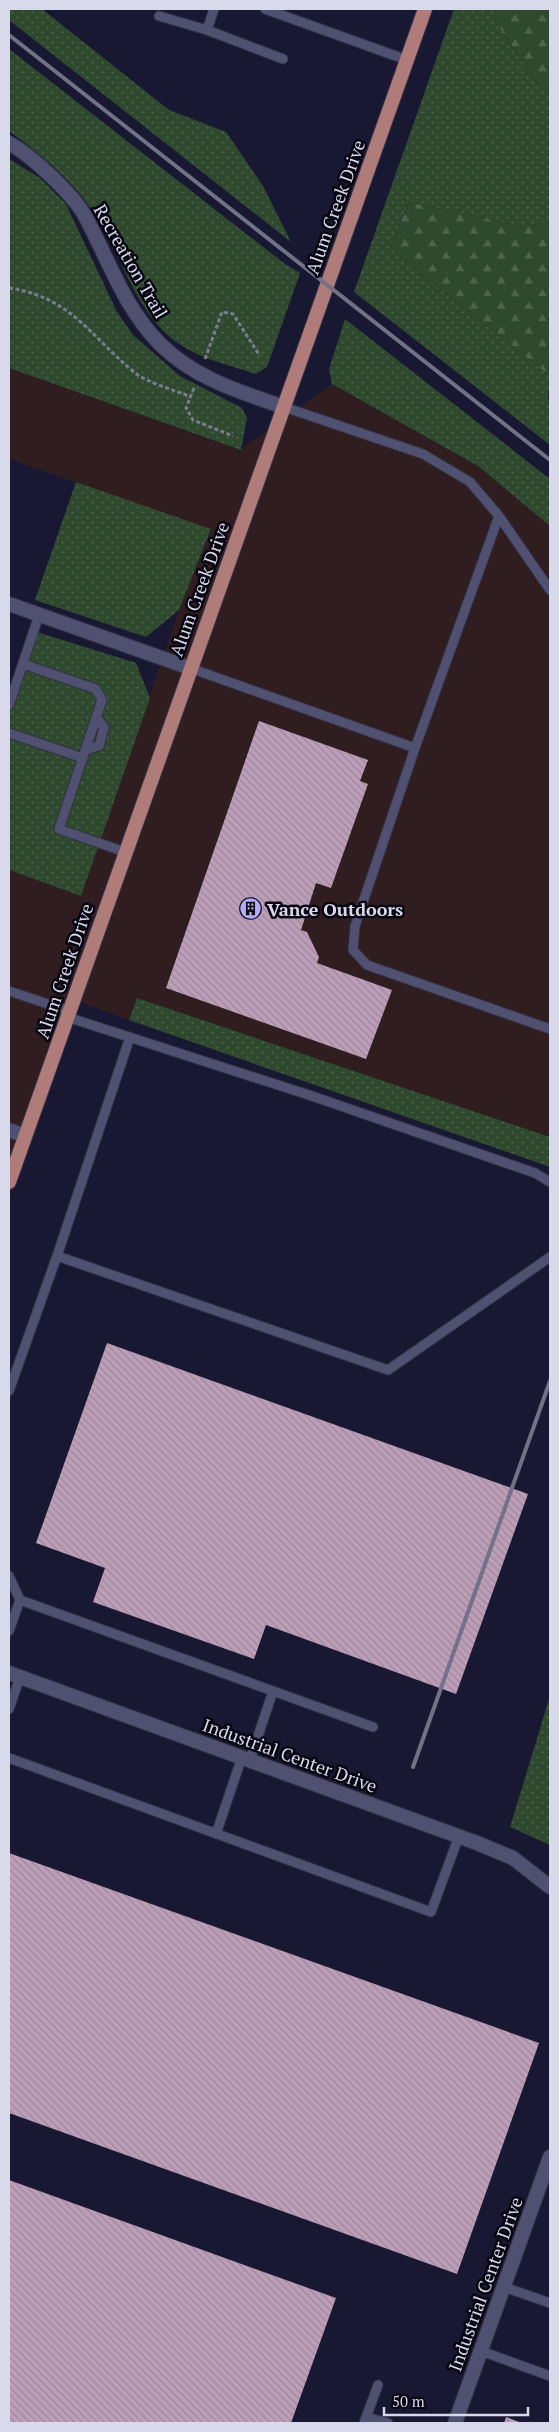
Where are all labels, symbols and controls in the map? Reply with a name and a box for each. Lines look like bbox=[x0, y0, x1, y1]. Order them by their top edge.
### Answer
street label: Alum Creek Drive bbox=[300, 137, 370, 277]
street label: Recreation Trail bbox=[89, 199, 173, 323]
street label: Alum Creek Drive bbox=[164, 519, 234, 659]
building icon: Vance Outdoors bbox=[239, 897, 263, 921]
place label: Vance Outdoors bbox=[267, 897, 403, 921]
street label: Alum Creek Drive bbox=[30, 900, 98, 1042]
street label: Industrial Center Drive bbox=[199, 1712, 381, 1798]
street label: Industrial Center Drive bbox=[442, 2193, 528, 2375]
scale bar bbox=[384, 2384, 528, 2416]
text: 50 m bbox=[392, 2391, 425, 2411]

